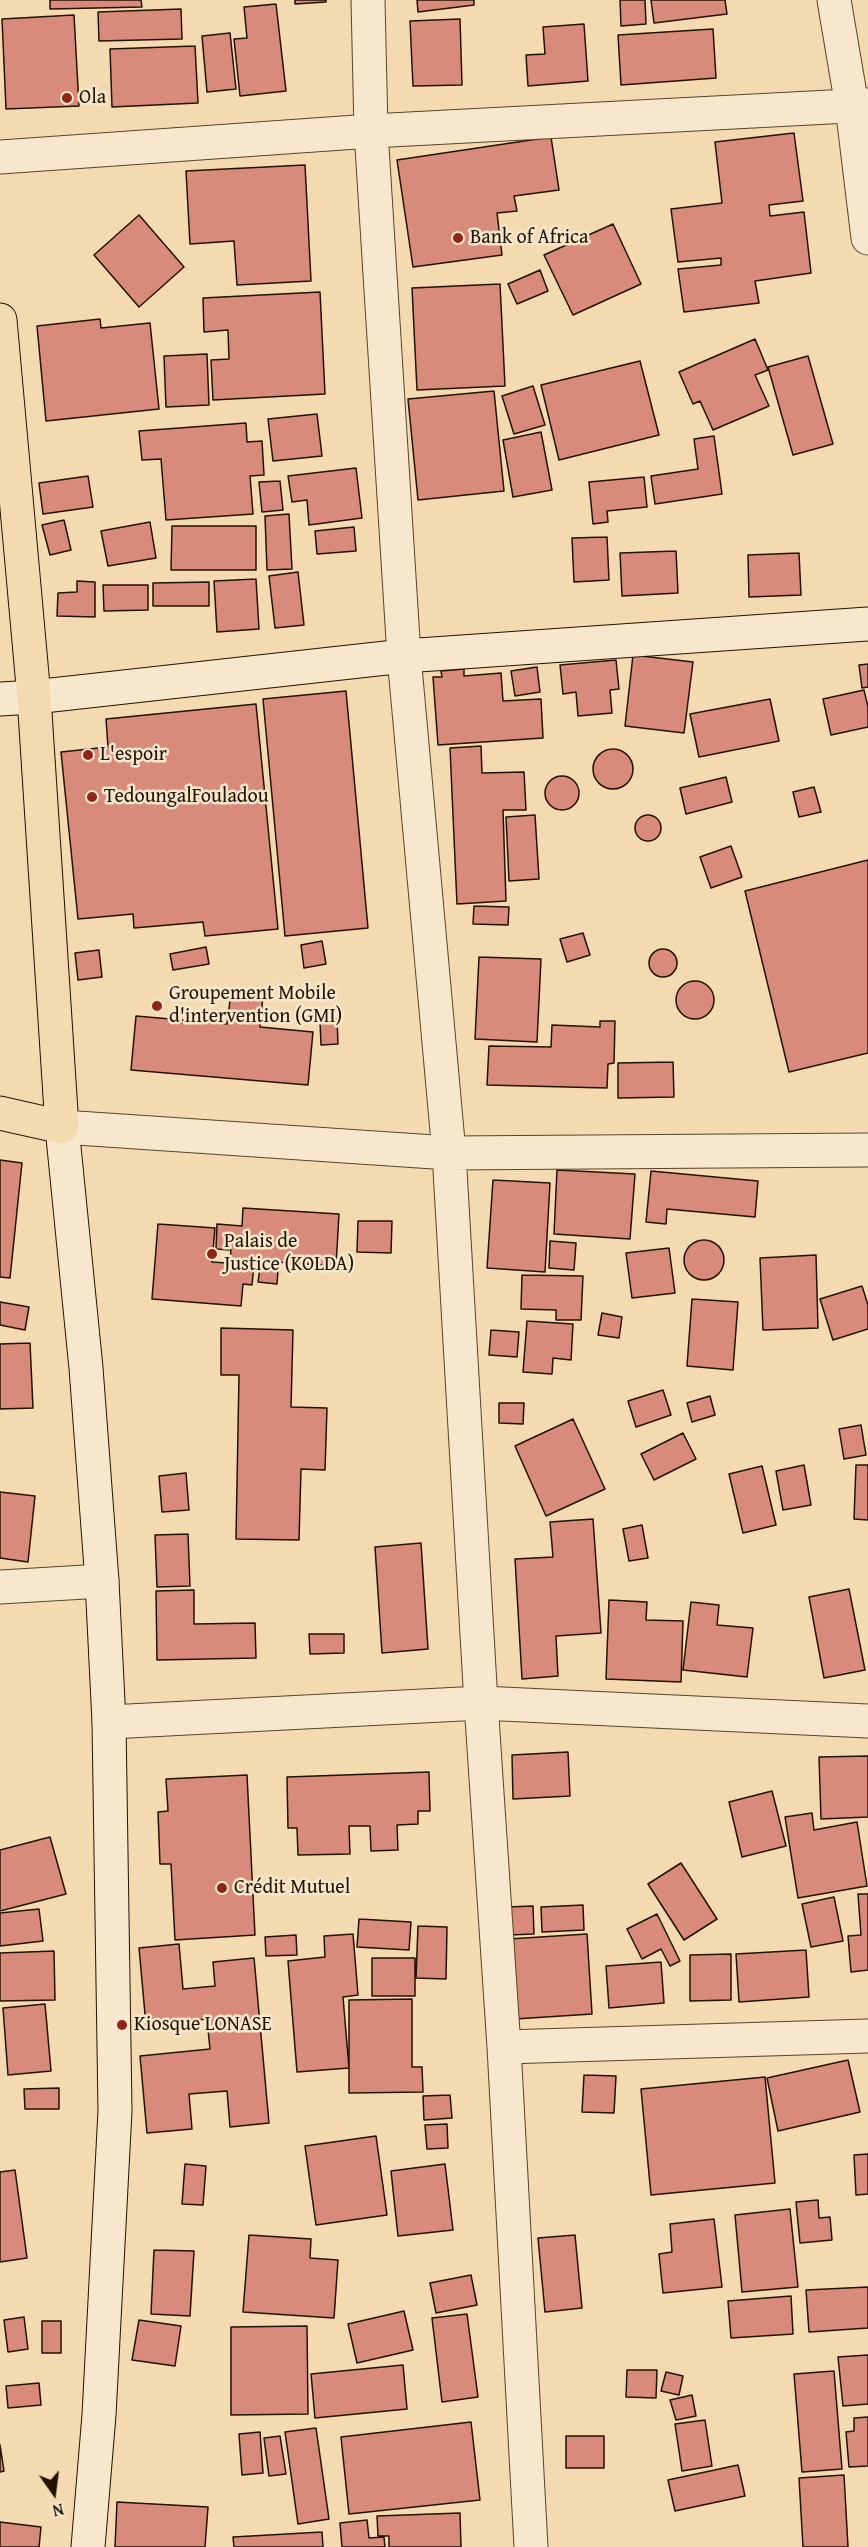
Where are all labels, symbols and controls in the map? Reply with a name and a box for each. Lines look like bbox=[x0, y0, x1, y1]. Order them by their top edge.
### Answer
place label: Ola bbox=[79, 86, 106, 110]
marker: Ola bbox=[60, 91, 74, 105]
place label: Bank of Africa bbox=[470, 226, 588, 250]
marker: Bank of Africa bbox=[451, 231, 465, 245]
place label: L'espoir bbox=[100, 743, 167, 767]
marker: L'espoir bbox=[81, 748, 95, 762]
place label: TedoungalFouladou bbox=[104, 785, 269, 809]
marker: TedoungalFouladou bbox=[85, 790, 99, 804]
place label: Groupement Mobile d'intervention (GMI) bbox=[169, 982, 342, 1029]
marker: Groupement Mobile d'intervention (GMI) bbox=[150, 999, 164, 1013]
place label: Palais de Justice (KOLDA) bbox=[224, 1230, 354, 1277]
marker: Palais de Justice (KOLDA) bbox=[205, 1247, 219, 1261]
place label: Crédit Mutuel bbox=[234, 1876, 350, 1900]
marker: Crédit Mutuel bbox=[215, 1881, 229, 1895]
place label: Kiosque LONASE bbox=[134, 2013, 272, 2037]
marker: Kiosque LONASE bbox=[115, 2018, 129, 2032]
north arrow bbox=[24, 2463, 84, 2523]
text: N bbox=[50, 2498, 66, 2523]

